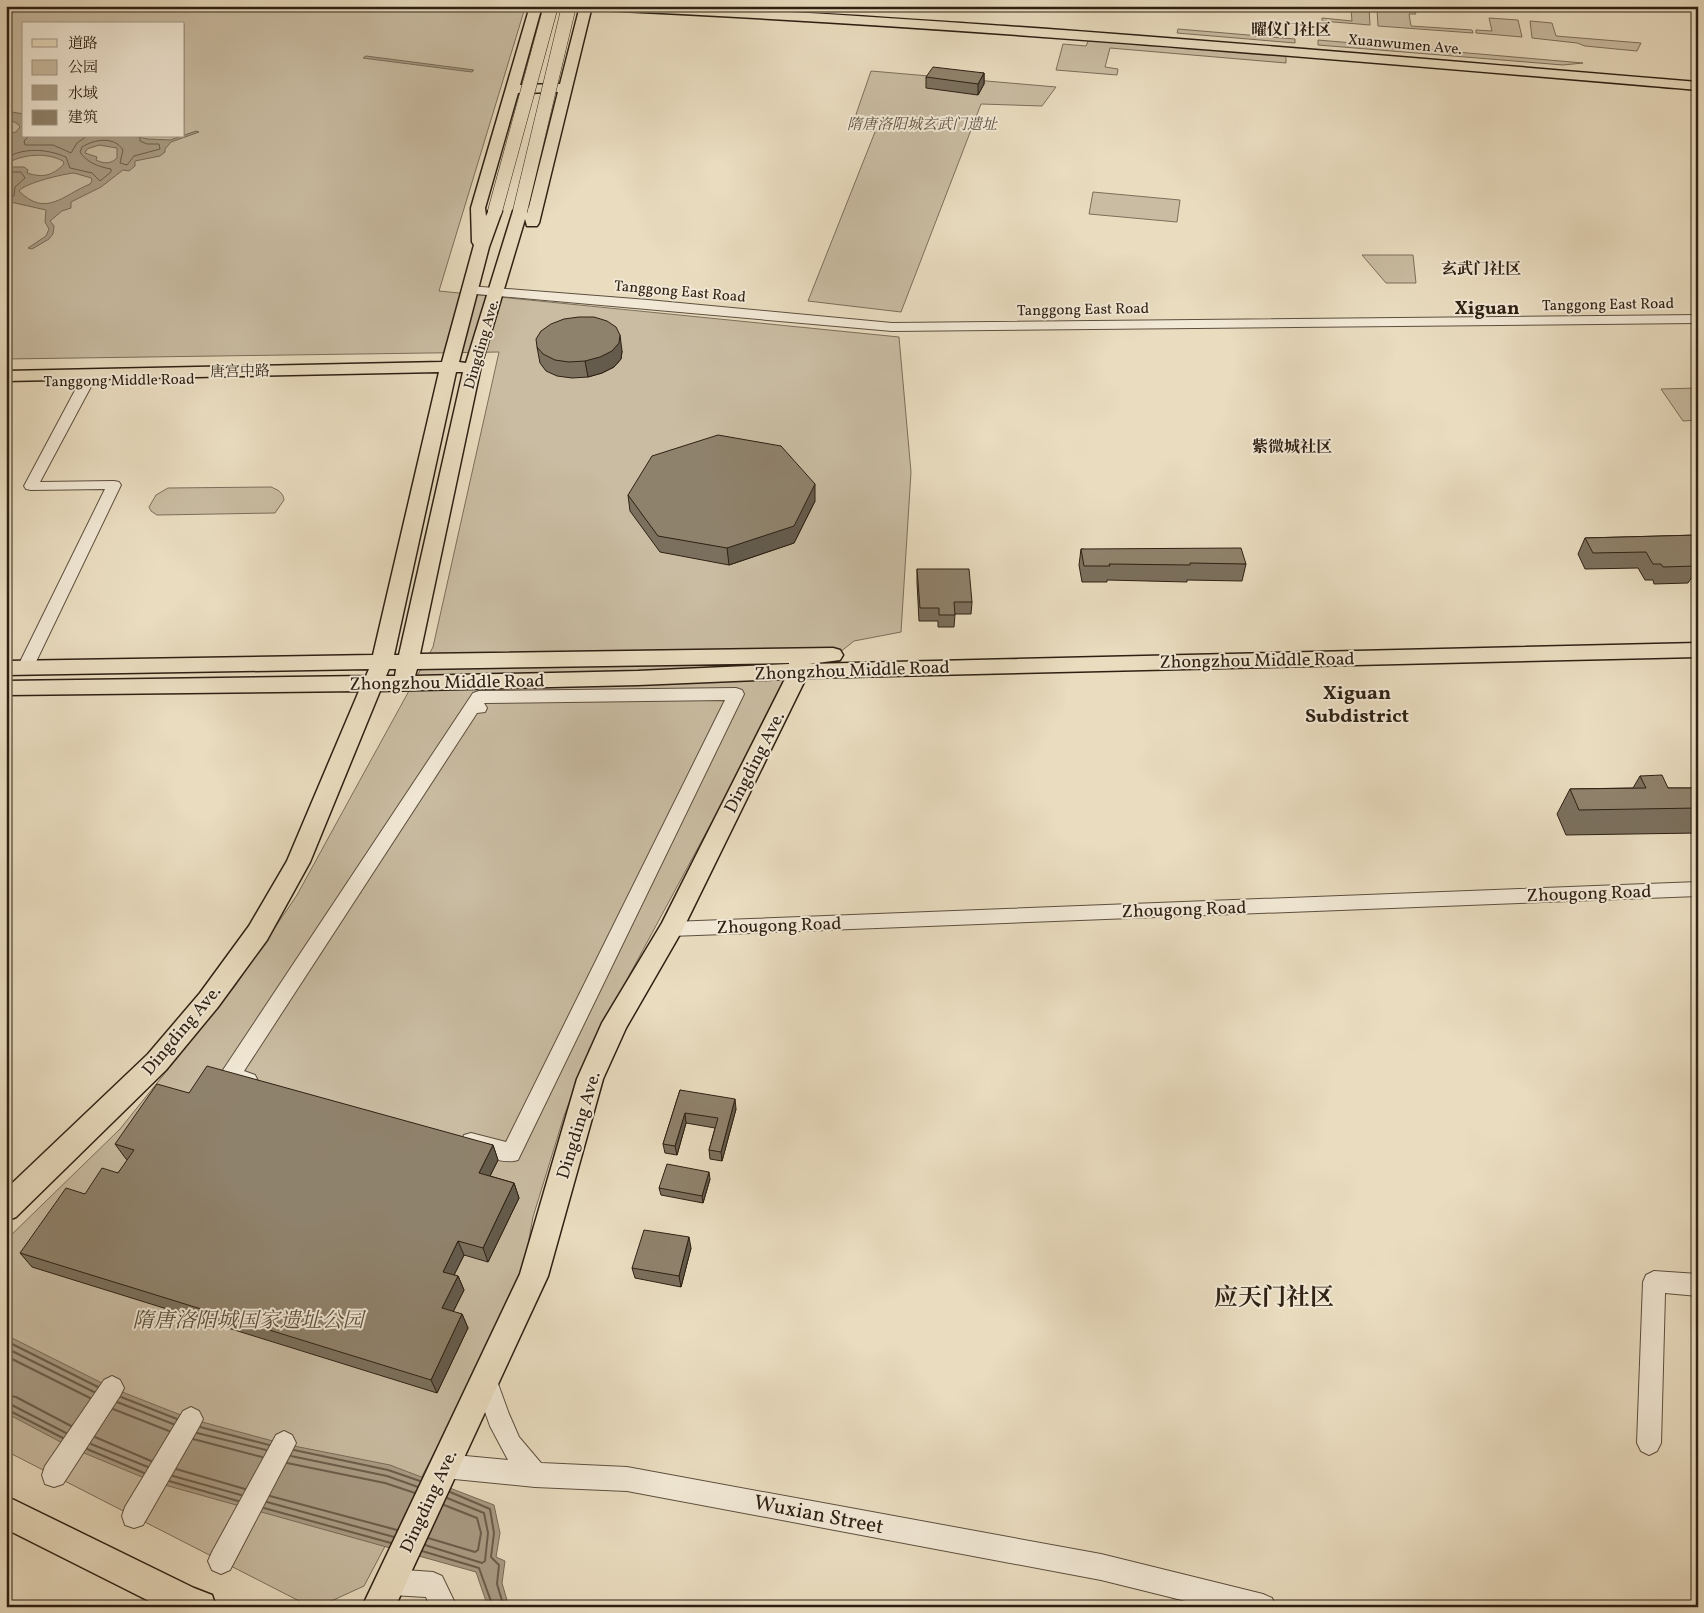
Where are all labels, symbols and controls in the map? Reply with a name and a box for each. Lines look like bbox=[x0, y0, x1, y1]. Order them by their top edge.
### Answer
district label: 曜仪门社区 bbox=[1251, 20, 1331, 42]
legend bbox=[22, 22, 185, 138]
street label: Xuanwumen Ave. bbox=[1347, 30, 1463, 61]
text: 道路 bbox=[68, 34, 98, 55]
text: 公园 bbox=[68, 58, 98, 79]
text: 水域 bbox=[68, 84, 98, 105]
text: 建筑 bbox=[68, 108, 98, 129]
park label: 隋唐洛阳城玄武门遗址 bbox=[847, 115, 998, 136]
district label: 玄武门社区 bbox=[1441, 259, 1521, 281]
street label: Tanggong East Road bbox=[613, 276, 747, 309]
street label: Tanggong East Road bbox=[1542, 294, 1674, 317]
district label: Xiguan bbox=[1455, 296, 1519, 322]
street label: Dingding Ave. bbox=[460, 297, 505, 392]
street label: Tanggong East Road bbox=[1017, 299, 1149, 322]
street label: 唐宫中路 bbox=[210, 361, 270, 384]
street label: Tanggong Middle Road bbox=[43, 370, 195, 393]
district label: 紫微城社区 bbox=[1252, 437, 1332, 459]
street label: Zhongzhou Middle Road bbox=[1159, 647, 1355, 676]
street label: Zhongzhou Middle Road bbox=[754, 656, 950, 687]
street label: Zhongzhou Middle Road bbox=[349, 669, 545, 698]
district label: Xiguan Subdistrict bbox=[1305, 680, 1410, 731]
street label: Dingding Ave. bbox=[719, 707, 792, 818]
street label: Zhougong Road bbox=[1526, 880, 1652, 909]
street label: Zhougong Road bbox=[1121, 896, 1247, 925]
street label: Zhougong Road bbox=[716, 912, 842, 941]
street label: Dingding Ave. bbox=[137, 980, 227, 1082]
street label: Dingding Ave. bbox=[551, 1069, 608, 1182]
district label: 应天门社区 bbox=[1214, 1282, 1334, 1316]
park label: 隋唐洛阳城国家遗址公园 bbox=[133, 1307, 366, 1336]
street label: Dingding Ave. bbox=[395, 1446, 464, 1557]
street label: Wuxian Street bbox=[751, 1489, 886, 1542]

